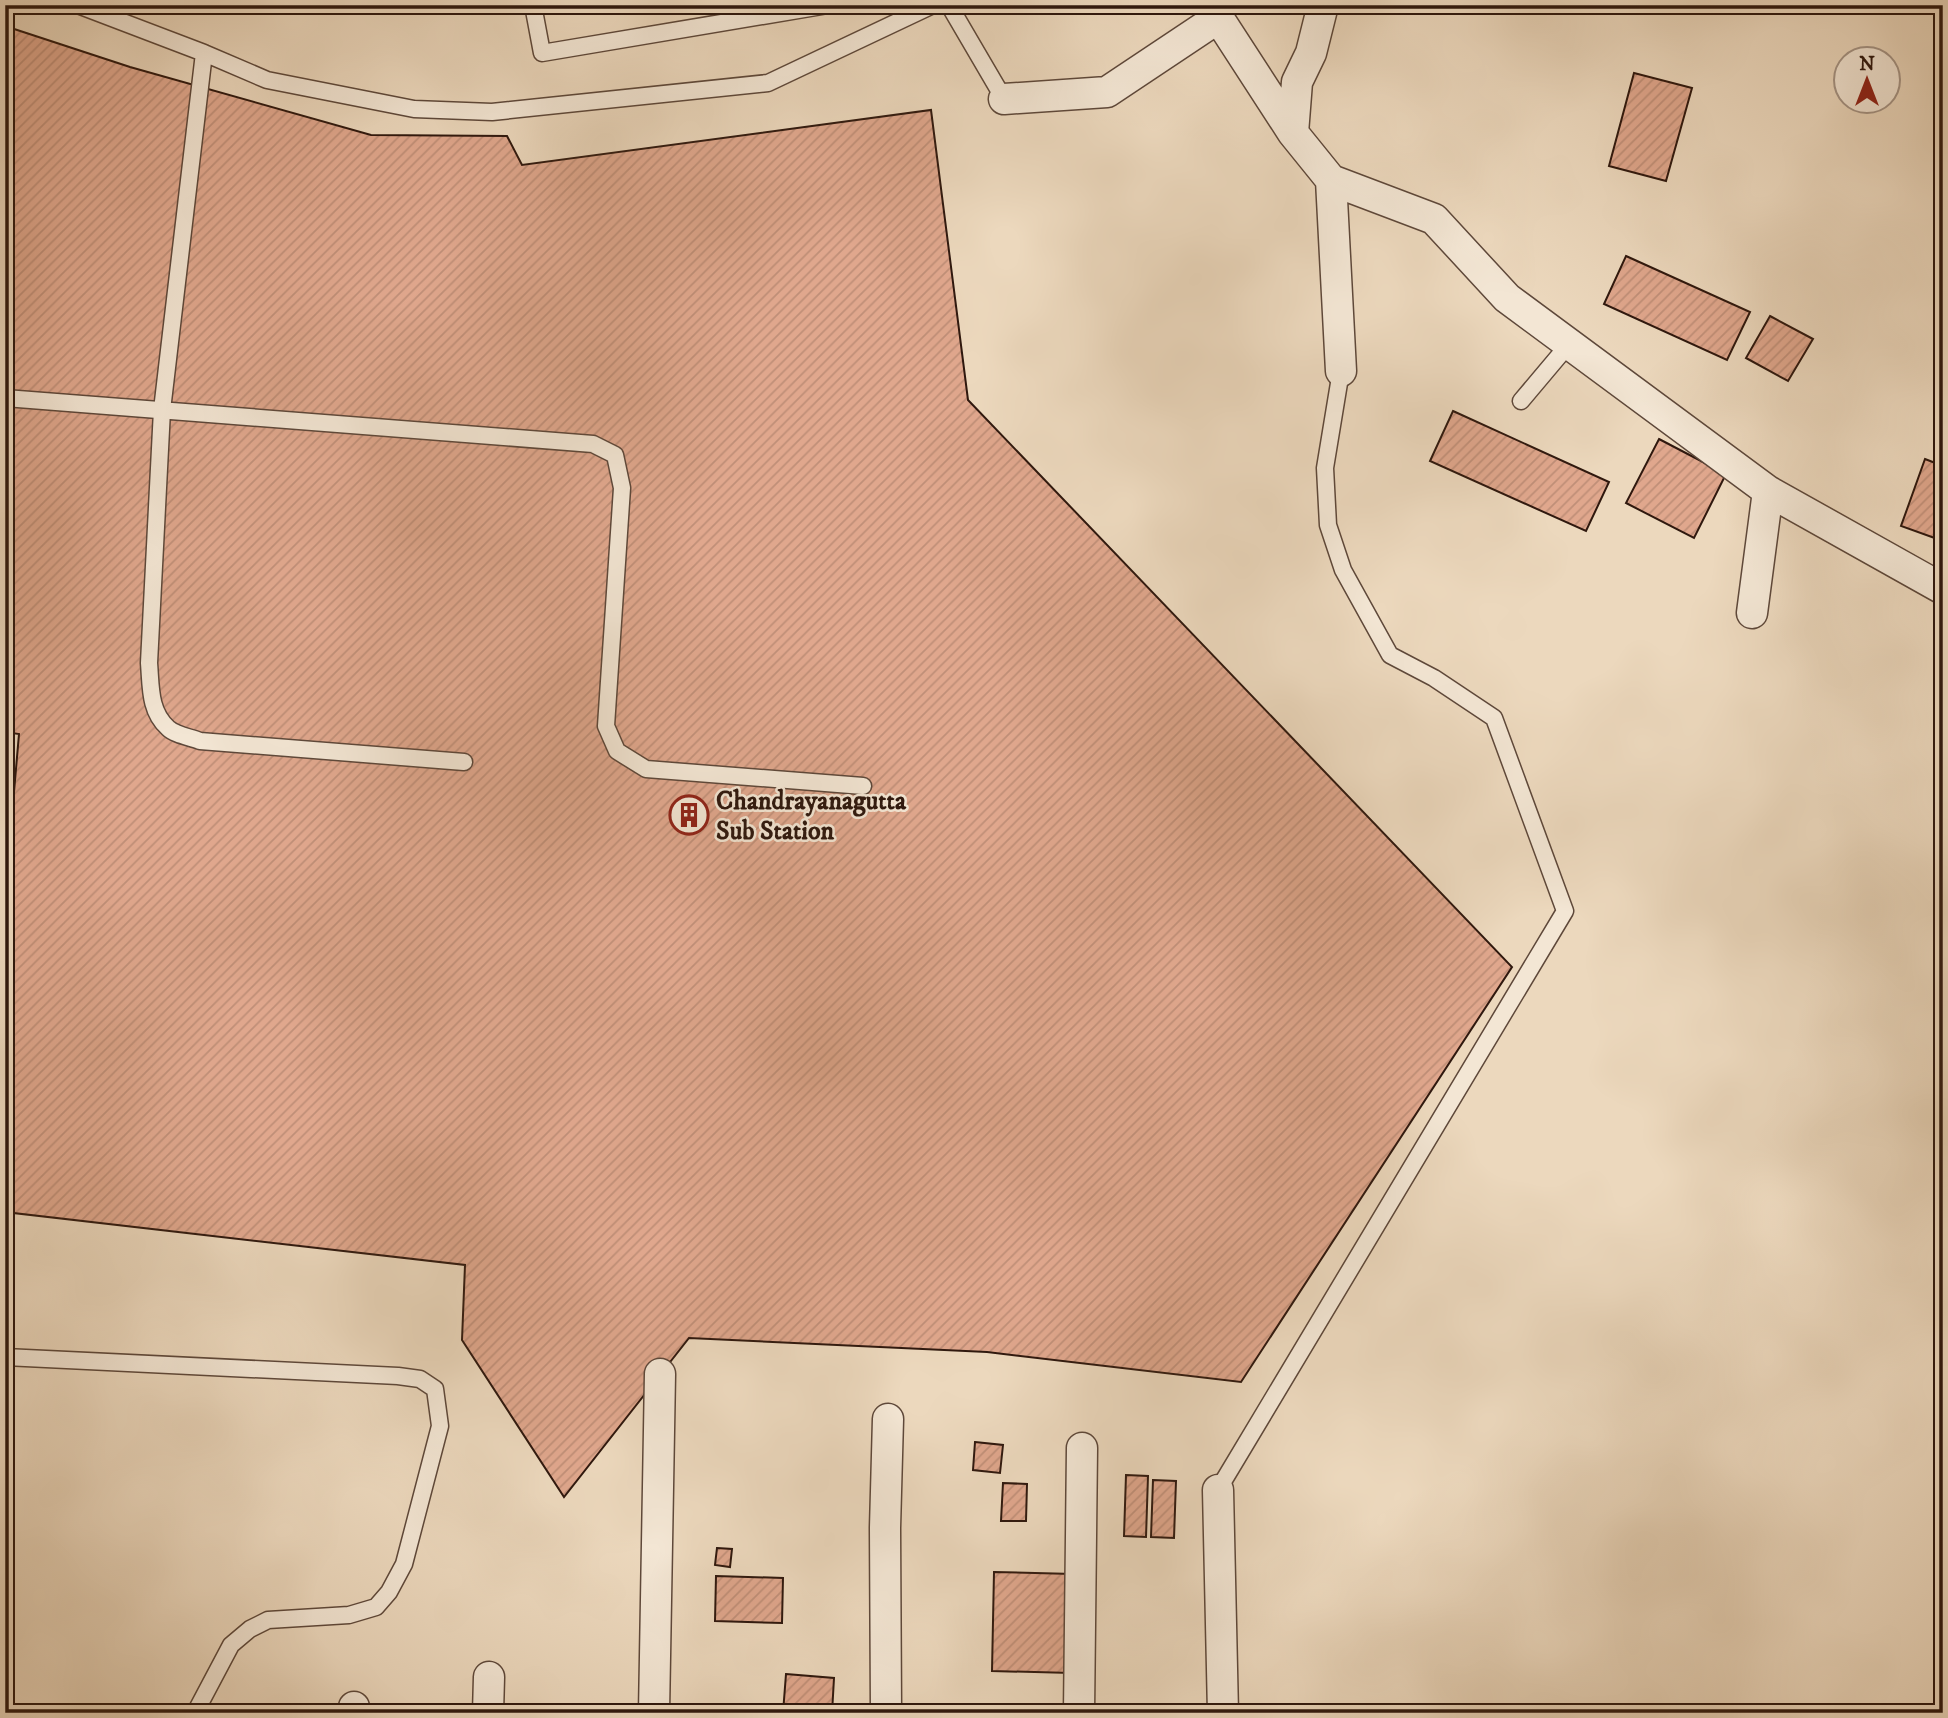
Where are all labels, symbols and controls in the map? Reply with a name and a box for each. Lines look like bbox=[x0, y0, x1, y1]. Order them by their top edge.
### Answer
north arrow bbox=[1832, 46, 1902, 116]
text: N bbox=[1859, 53, 1875, 76]
place label: Chandrayanagutta Sub Station bbox=[716, 785, 907, 848]
building icon: Chandrayanagutta Sub Station bbox=[668, 794, 710, 836]

